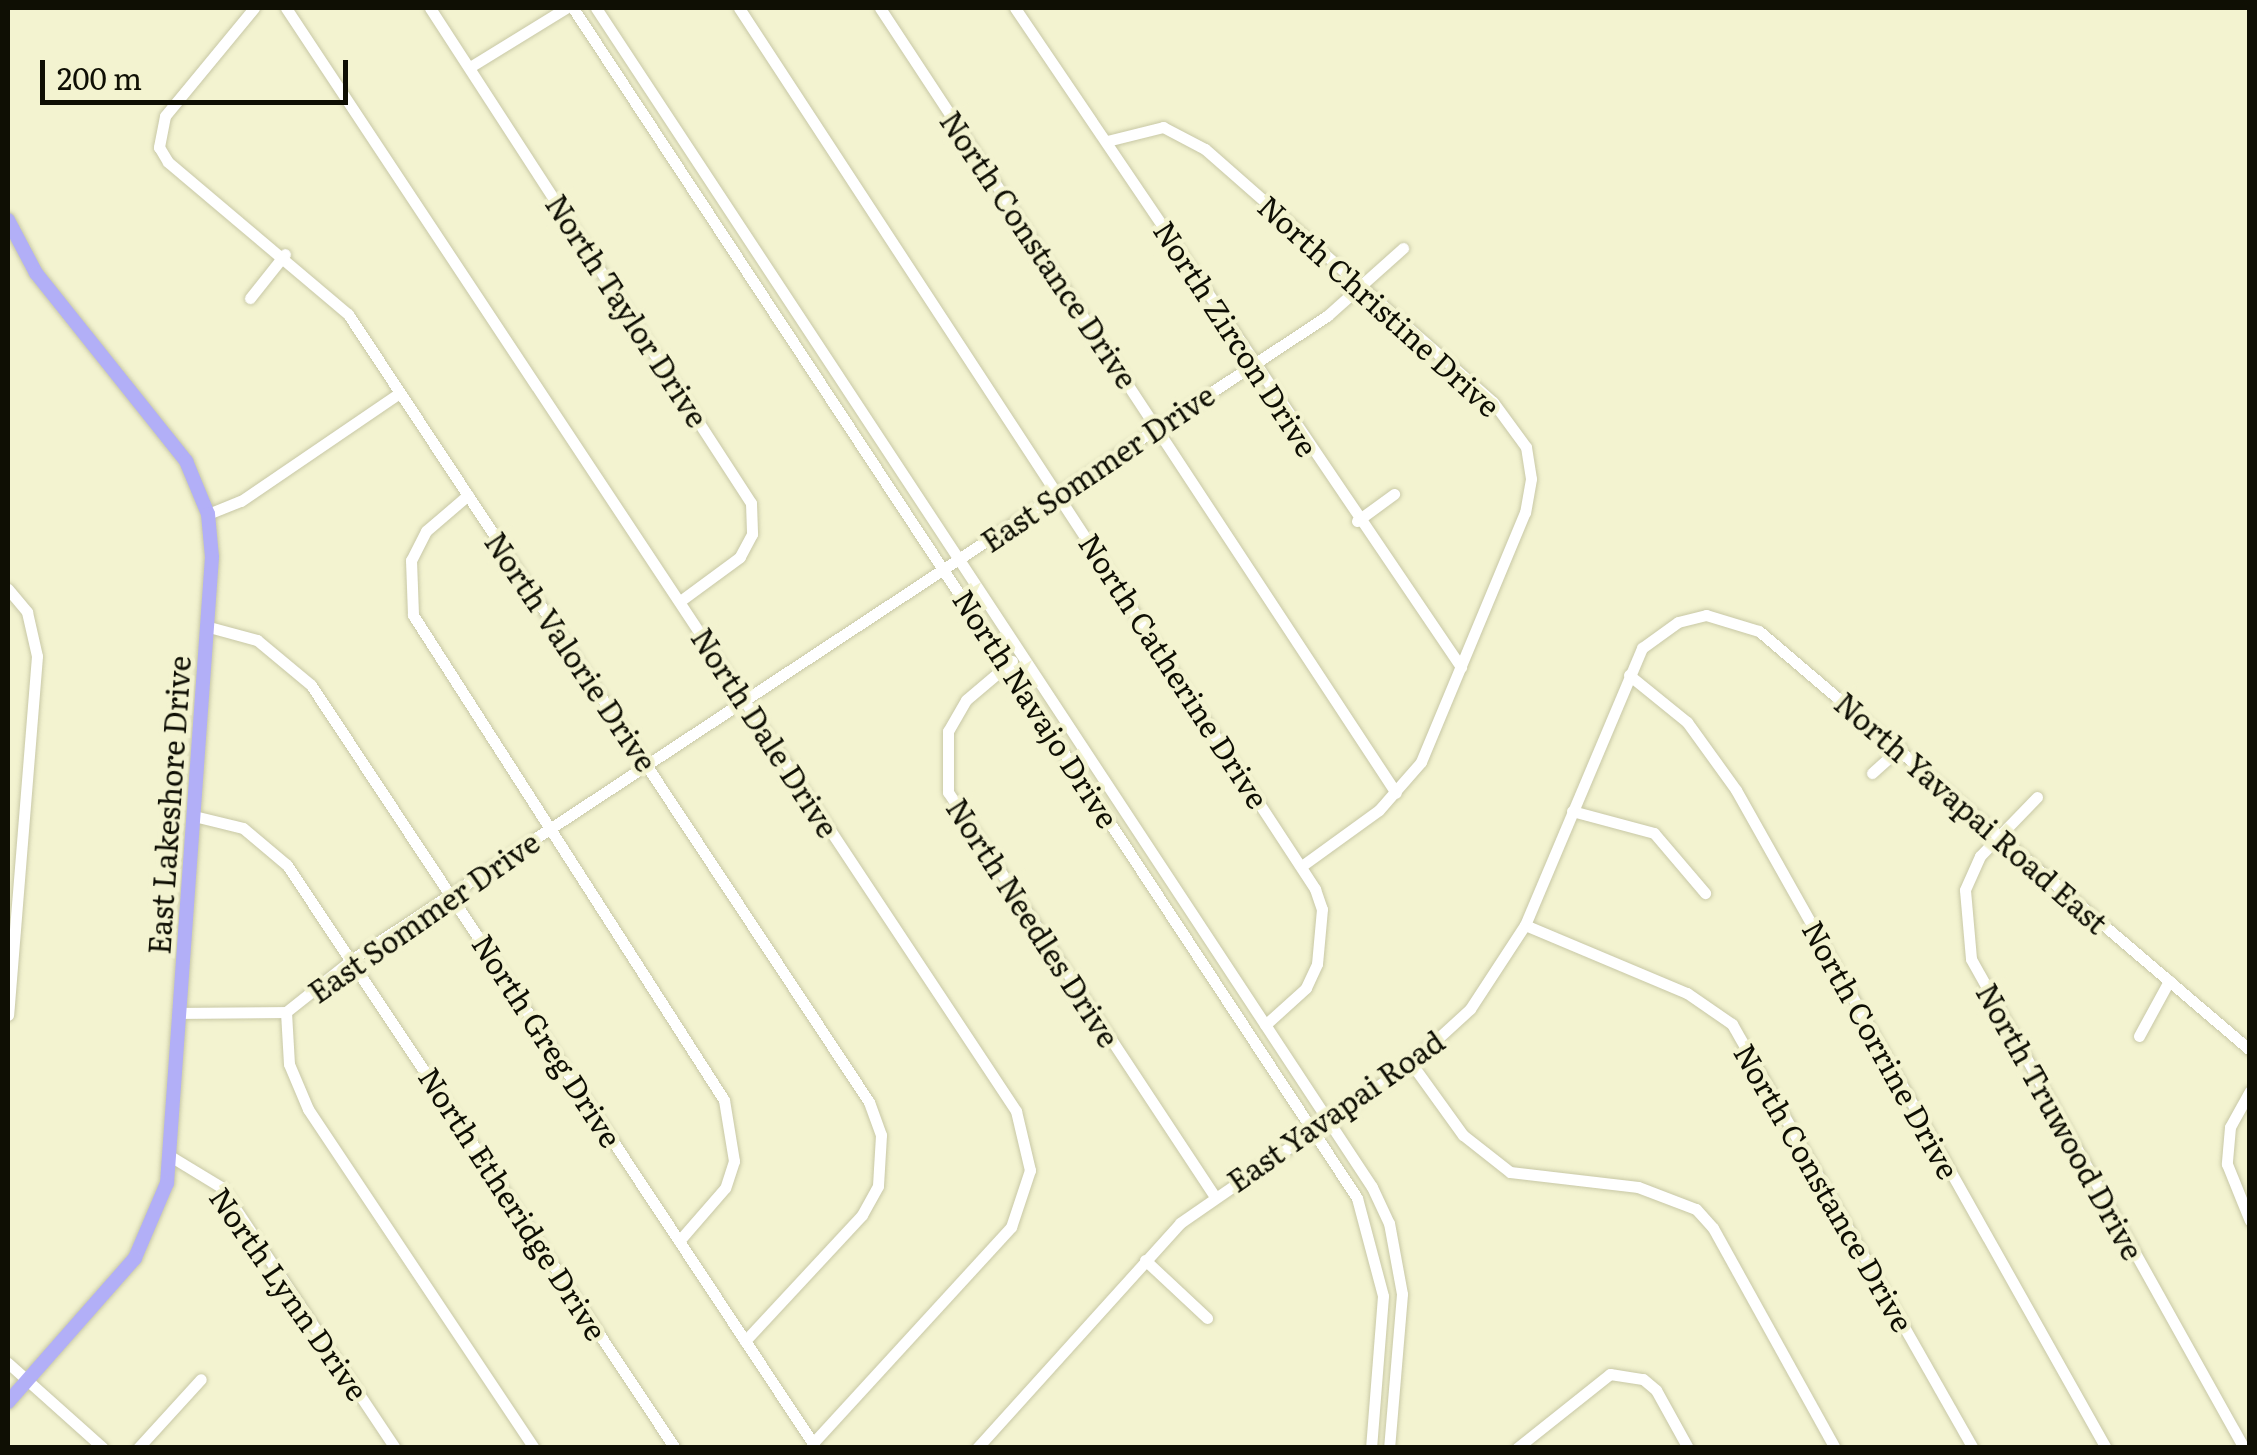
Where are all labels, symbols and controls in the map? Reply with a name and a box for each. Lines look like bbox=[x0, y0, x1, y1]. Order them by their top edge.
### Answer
scale bar bbox=[45, 40, 352, 102]
text: 200 m bbox=[57, 55, 142, 99]
street label: North Constance Drive bbox=[934, 104, 1146, 394]
street label: North Taylor Drive bbox=[539, 187, 717, 433]
street label: North Christine Drive bbox=[1252, 187, 1508, 423]
street label: North Zircon Drive bbox=[1147, 214, 1327, 462]
street label: East Sommer Drive bbox=[974, 376, 1220, 558]
street label: North Valorie Drive bbox=[479, 525, 665, 777]
street label: North Catherine Drive bbox=[1073, 526, 1277, 814]
street label: North Navajo Drive bbox=[947, 582, 1127, 834]
street label: North Dale Drive bbox=[685, 621, 847, 843]
street label: East Lakeshore Drive bbox=[140, 654, 196, 956]
street label: North Yavapai Road East bbox=[1828, 684, 2116, 940]
street label: North Needles Drive bbox=[940, 791, 1128, 1053]
street label: East Sommer Drive bbox=[301, 823, 545, 1009]
street label: North Corrine Drive bbox=[1796, 914, 1968, 1184]
street label: North Greg Drive bbox=[466, 927, 630, 1153]
street label: North Truwood Drive bbox=[1970, 976, 2152, 1266]
street label: East Yavapai Road bbox=[1220, 1022, 1450, 1198]
street label: North Constance Drive bbox=[1728, 1037, 1922, 1337]
street label: North Etheridge Drive bbox=[412, 1060, 616, 1346]
street label: North Lynn Drive bbox=[203, 1180, 377, 1406]

